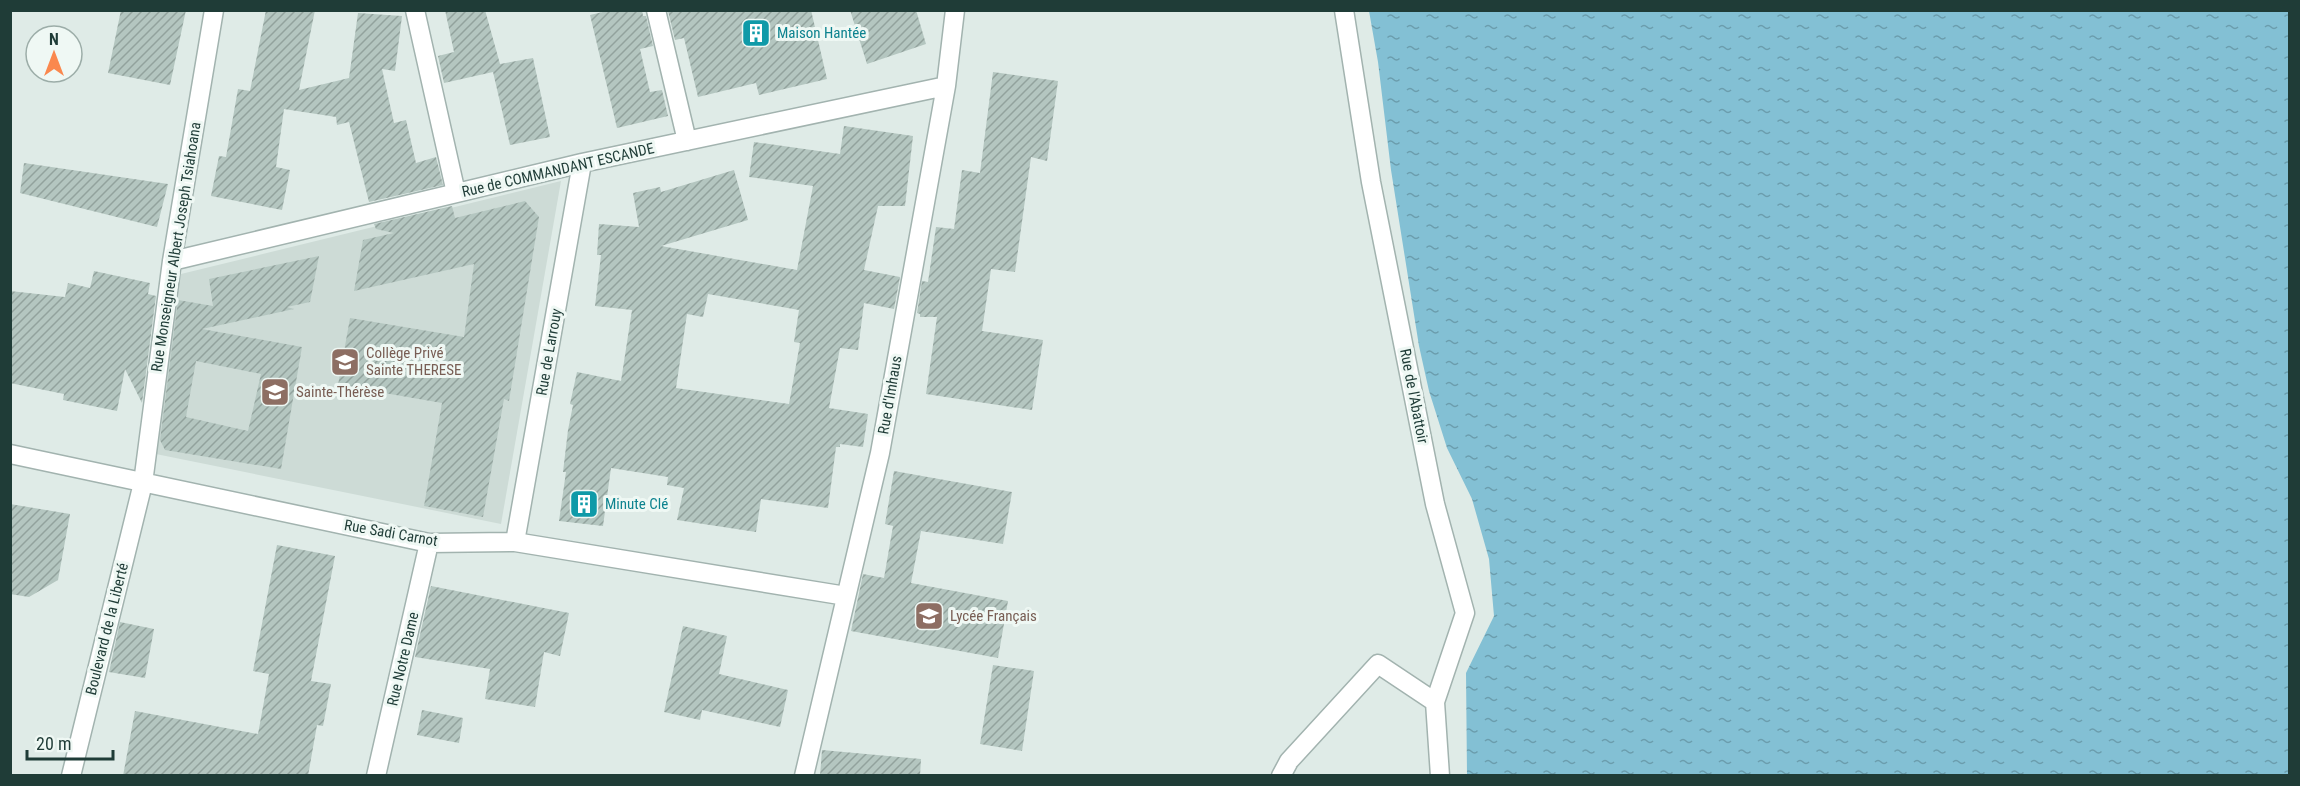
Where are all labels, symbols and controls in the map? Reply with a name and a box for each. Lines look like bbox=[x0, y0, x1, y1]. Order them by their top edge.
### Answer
building icon: Maison Hantée bbox=[740, 17, 772, 49]
north arrow bbox=[24, 24, 84, 84]
place label: Maison Hantée bbox=[777, 24, 866, 42]
text: N bbox=[49, 30, 59, 49]
street label: Rue Monseigneur Albert Joseph Tsiahoana bbox=[147, 121, 205, 373]
street label: Rue de COMMANDANT ESCANDE bbox=[460, 139, 656, 201]
street label: Rue de Larrouy bbox=[533, 307, 565, 397]
place label: Collège Privé Sainte THERESE bbox=[366, 344, 462, 379]
school or university icon: Collège Privé Sainte THERESE bbox=[329, 346, 361, 378]
street label: Rue de l'Abattoir bbox=[1396, 347, 1432, 445]
street label: Rue d'Imhaus bbox=[874, 354, 906, 436]
school or university icon: Sainte-Thérèse bbox=[259, 376, 291, 408]
place label: Sainte-Thérèse bbox=[296, 383, 384, 401]
building icon: Minute Clé bbox=[568, 488, 600, 520]
place label: Minute Clé bbox=[605, 495, 668, 513]
street label: Rue Sadi Carnot bbox=[343, 516, 439, 550]
street label: Boulevard de la Liberté bbox=[82, 561, 132, 697]
school or university icon: Lycée Français bbox=[913, 600, 945, 632]
place label: Lycée Français bbox=[950, 607, 1037, 625]
street label: Rue Notre Dame bbox=[383, 610, 423, 708]
scale bar bbox=[27, 723, 112, 761]
text: 20 m bbox=[36, 733, 71, 754]

